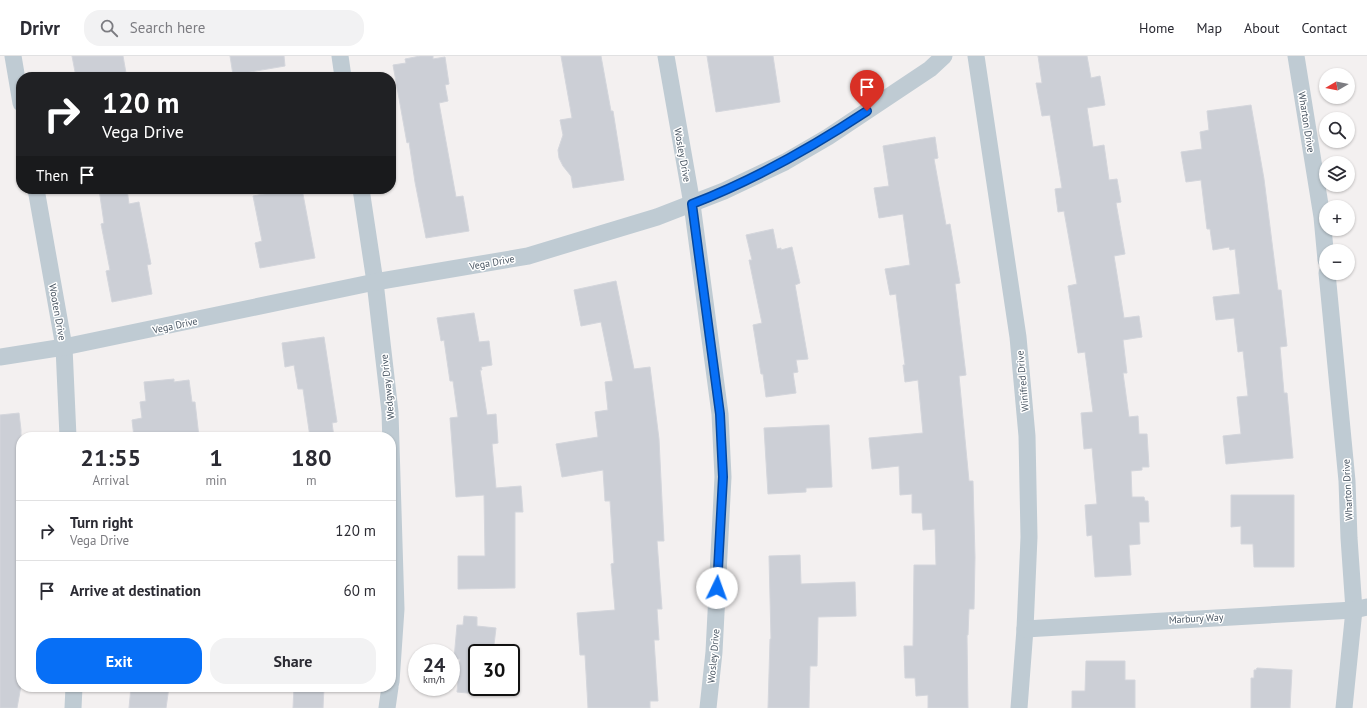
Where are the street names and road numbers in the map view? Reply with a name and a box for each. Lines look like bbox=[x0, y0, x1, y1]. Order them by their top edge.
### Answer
street label: Wharton Drive bbox=[1295, 91, 1318, 154]
street label: Wosley Drive bbox=[671, 127, 694, 183]
street label: Vega Drive bbox=[468, 252, 516, 273]
street label: Wooten Drive bbox=[46, 283, 69, 342]
street label: Vega Drive bbox=[151, 314, 199, 337]
street label: Winifred Drive bbox=[1013, 350, 1032, 412]
street label: Wedgway Drive bbox=[378, 354, 397, 420]
street label: Wharton Drive bbox=[1339, 459, 1356, 521]
street label: Marbury Way bbox=[1168, 611, 1224, 626]
street label: Wosley Drive bbox=[705, 628, 722, 684]

